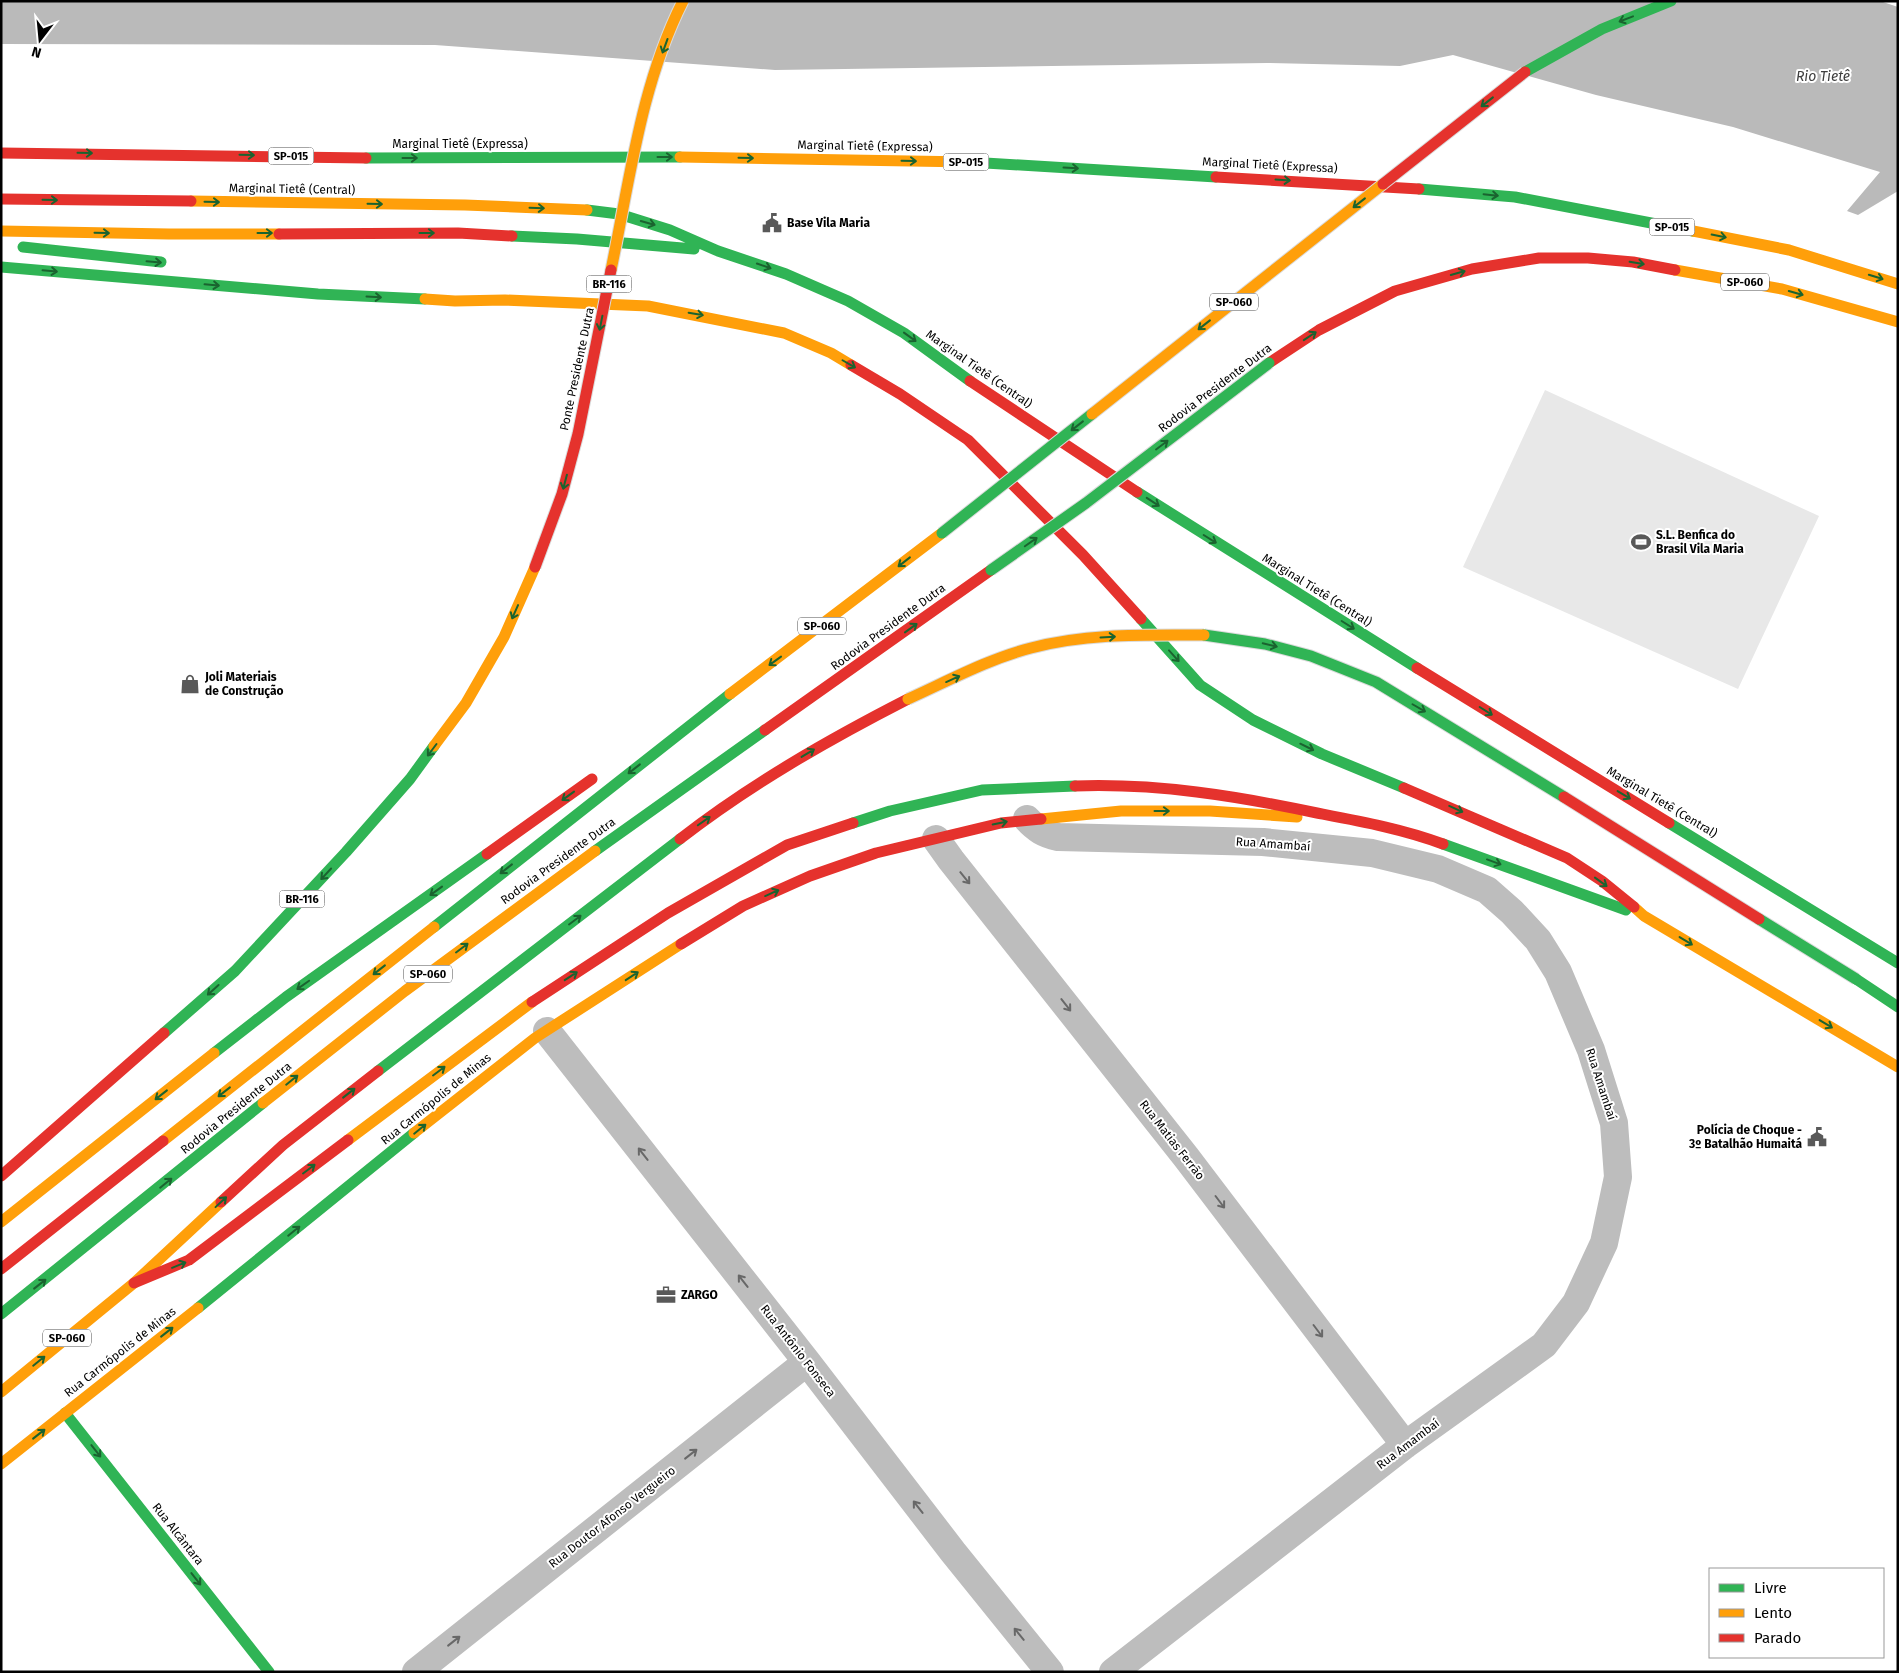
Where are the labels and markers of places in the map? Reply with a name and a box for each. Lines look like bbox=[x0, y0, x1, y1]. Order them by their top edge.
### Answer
public building icon: Base Vila Maria bbox=[761, 212, 783, 234]
place label: Base Vila Maria bbox=[787, 216, 870, 230]
place label: S.L. Benfica do Brasil Vila Maria bbox=[1656, 528, 1744, 556]
sports icon: S.L. Benfica do Brasil Vila Maria bbox=[1630, 531, 1652, 553]
place label: Joli Materiais de Construção bbox=[204, 670, 284, 699]
shop icon: Joli Materiais de Construção bbox=[179, 673, 201, 695]
place label: Polícia de Choque - 3º Batalhão Humaitá bbox=[1688, 1123, 1802, 1151]
public building icon: Polícia de Choque - 3º Batalhão Humaitá bbox=[1806, 1126, 1828, 1148]
office icon: ZARGO bbox=[655, 1284, 677, 1306]
place label: ZARGO bbox=[681, 1288, 718, 1302]

